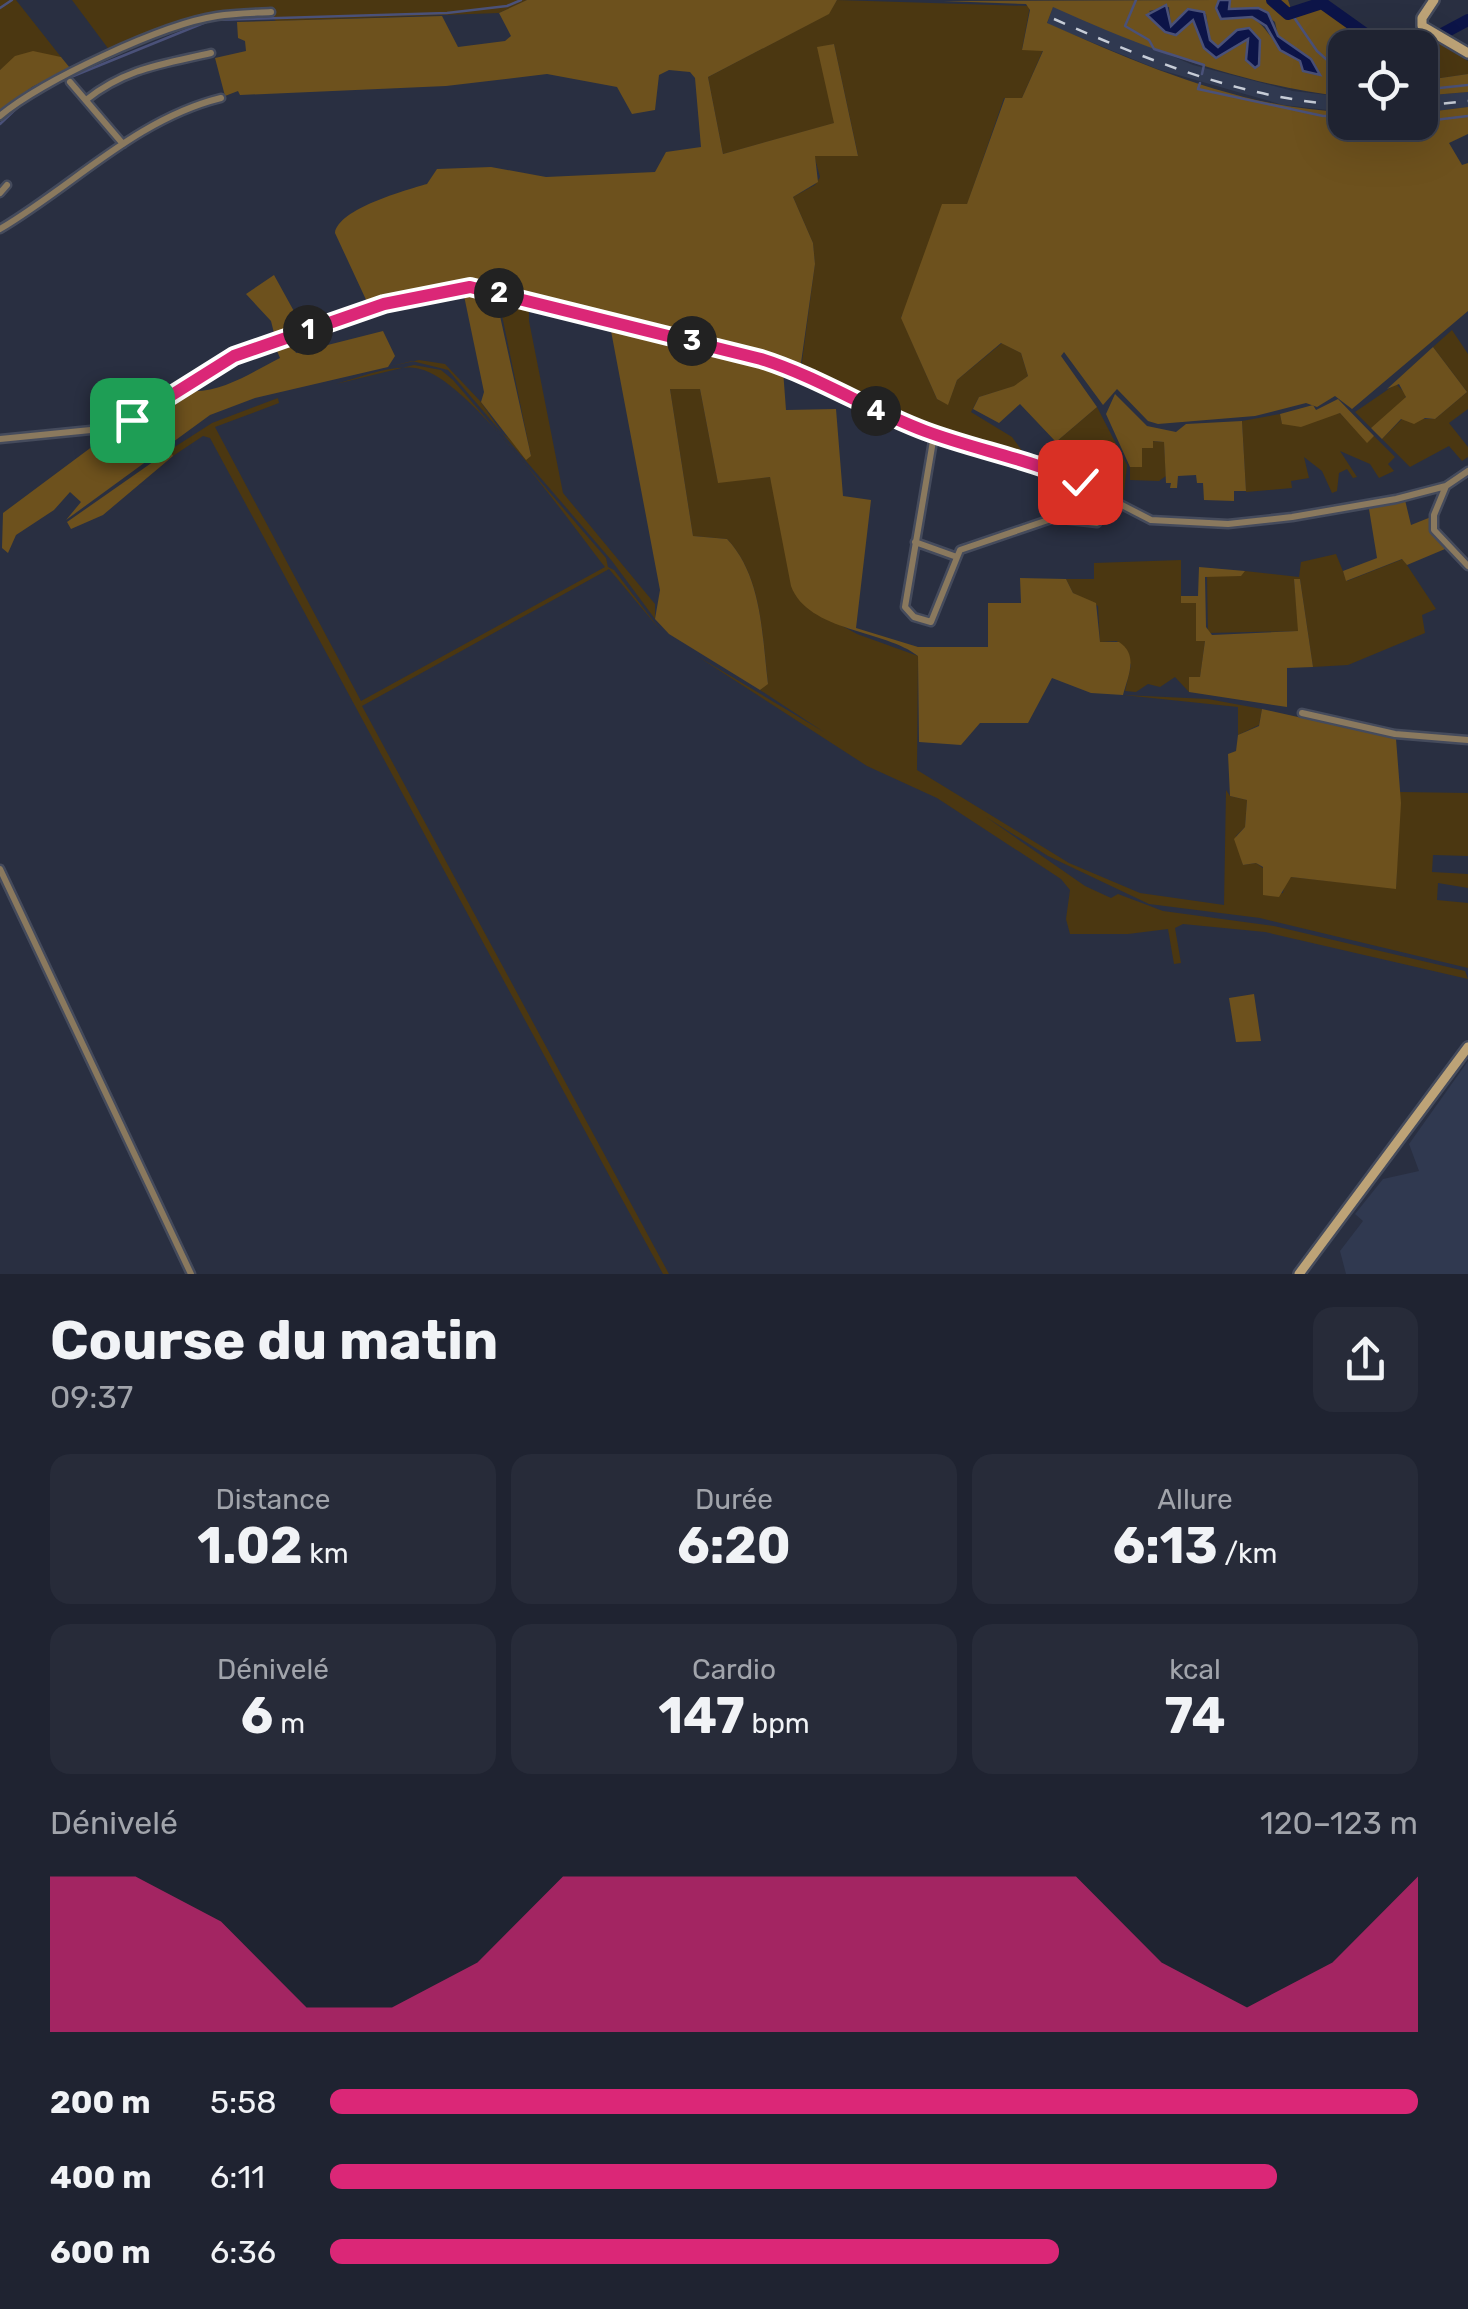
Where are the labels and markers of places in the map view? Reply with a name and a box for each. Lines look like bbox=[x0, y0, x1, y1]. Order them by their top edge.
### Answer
pin: 2 bbox=[474, 268, 524, 318]
pin: 1 bbox=[283, 305, 333, 355]
pin: 3 bbox=[667, 316, 717, 366]
pin bbox=[90, 378, 175, 463]
pin: 4 bbox=[851, 386, 901, 436]
pin bbox=[1038, 440, 1123, 525]

